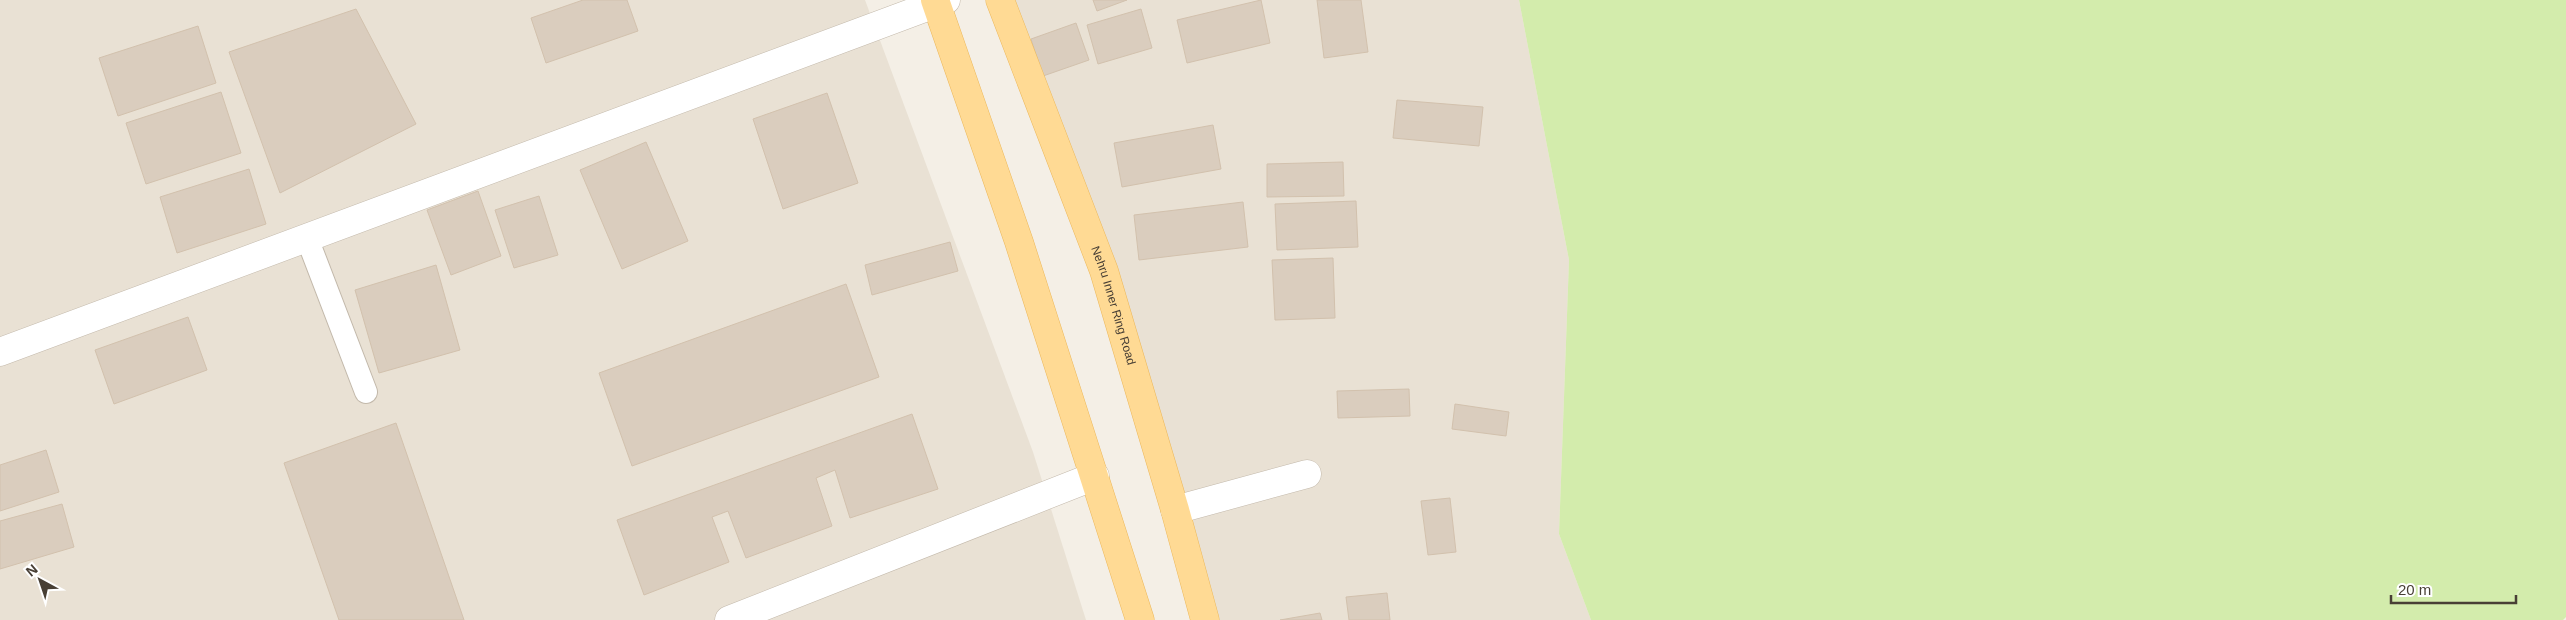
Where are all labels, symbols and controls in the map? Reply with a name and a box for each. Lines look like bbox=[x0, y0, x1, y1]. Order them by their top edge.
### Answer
street label: Nehru Inner Ring Road bbox=[1088, 244, 1138, 366]
north arrow bbox=[15, 555, 65, 605]
text: N bbox=[23, 561, 41, 579]
scale bar bbox=[2391, 572, 2516, 604]
text: 20 m bbox=[2398, 581, 2431, 598]

